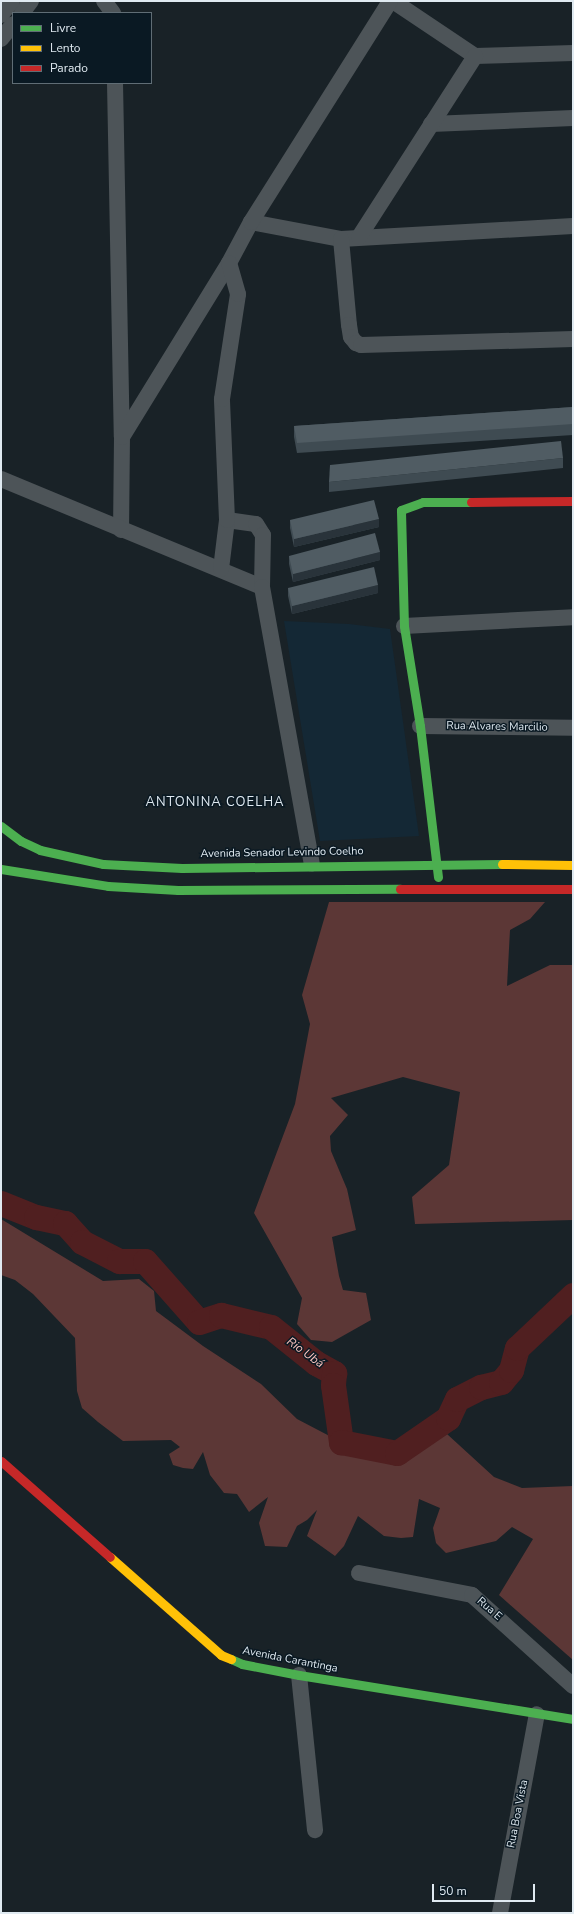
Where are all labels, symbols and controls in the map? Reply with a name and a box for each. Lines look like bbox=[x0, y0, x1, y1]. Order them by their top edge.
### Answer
legend bbox=[12, 12, 152, 84]
text: Livre bbox=[50, 20, 76, 36]
text: Lento bbox=[50, 40, 80, 56]
text: Parado bbox=[50, 60, 88, 76]
street label: Rua Alvares Marcilio bbox=[446, 720, 548, 734]
district label: ANTONINA COELHA bbox=[145, 794, 285, 810]
street label: Avenida Senador Levindo Coelho bbox=[200, 845, 364, 861]
water label: Rio Ubá bbox=[284, 1335, 326, 1371]
street label: Rua E bbox=[474, 1595, 504, 1623]
street label: Avenida Carantinga bbox=[241, 1644, 339, 1676]
street label: Rua Boa Vista bbox=[505, 1779, 531, 1849]
scale bar bbox=[434, 1876, 537, 1902]
text: 50 m bbox=[439, 1883, 467, 1899]

